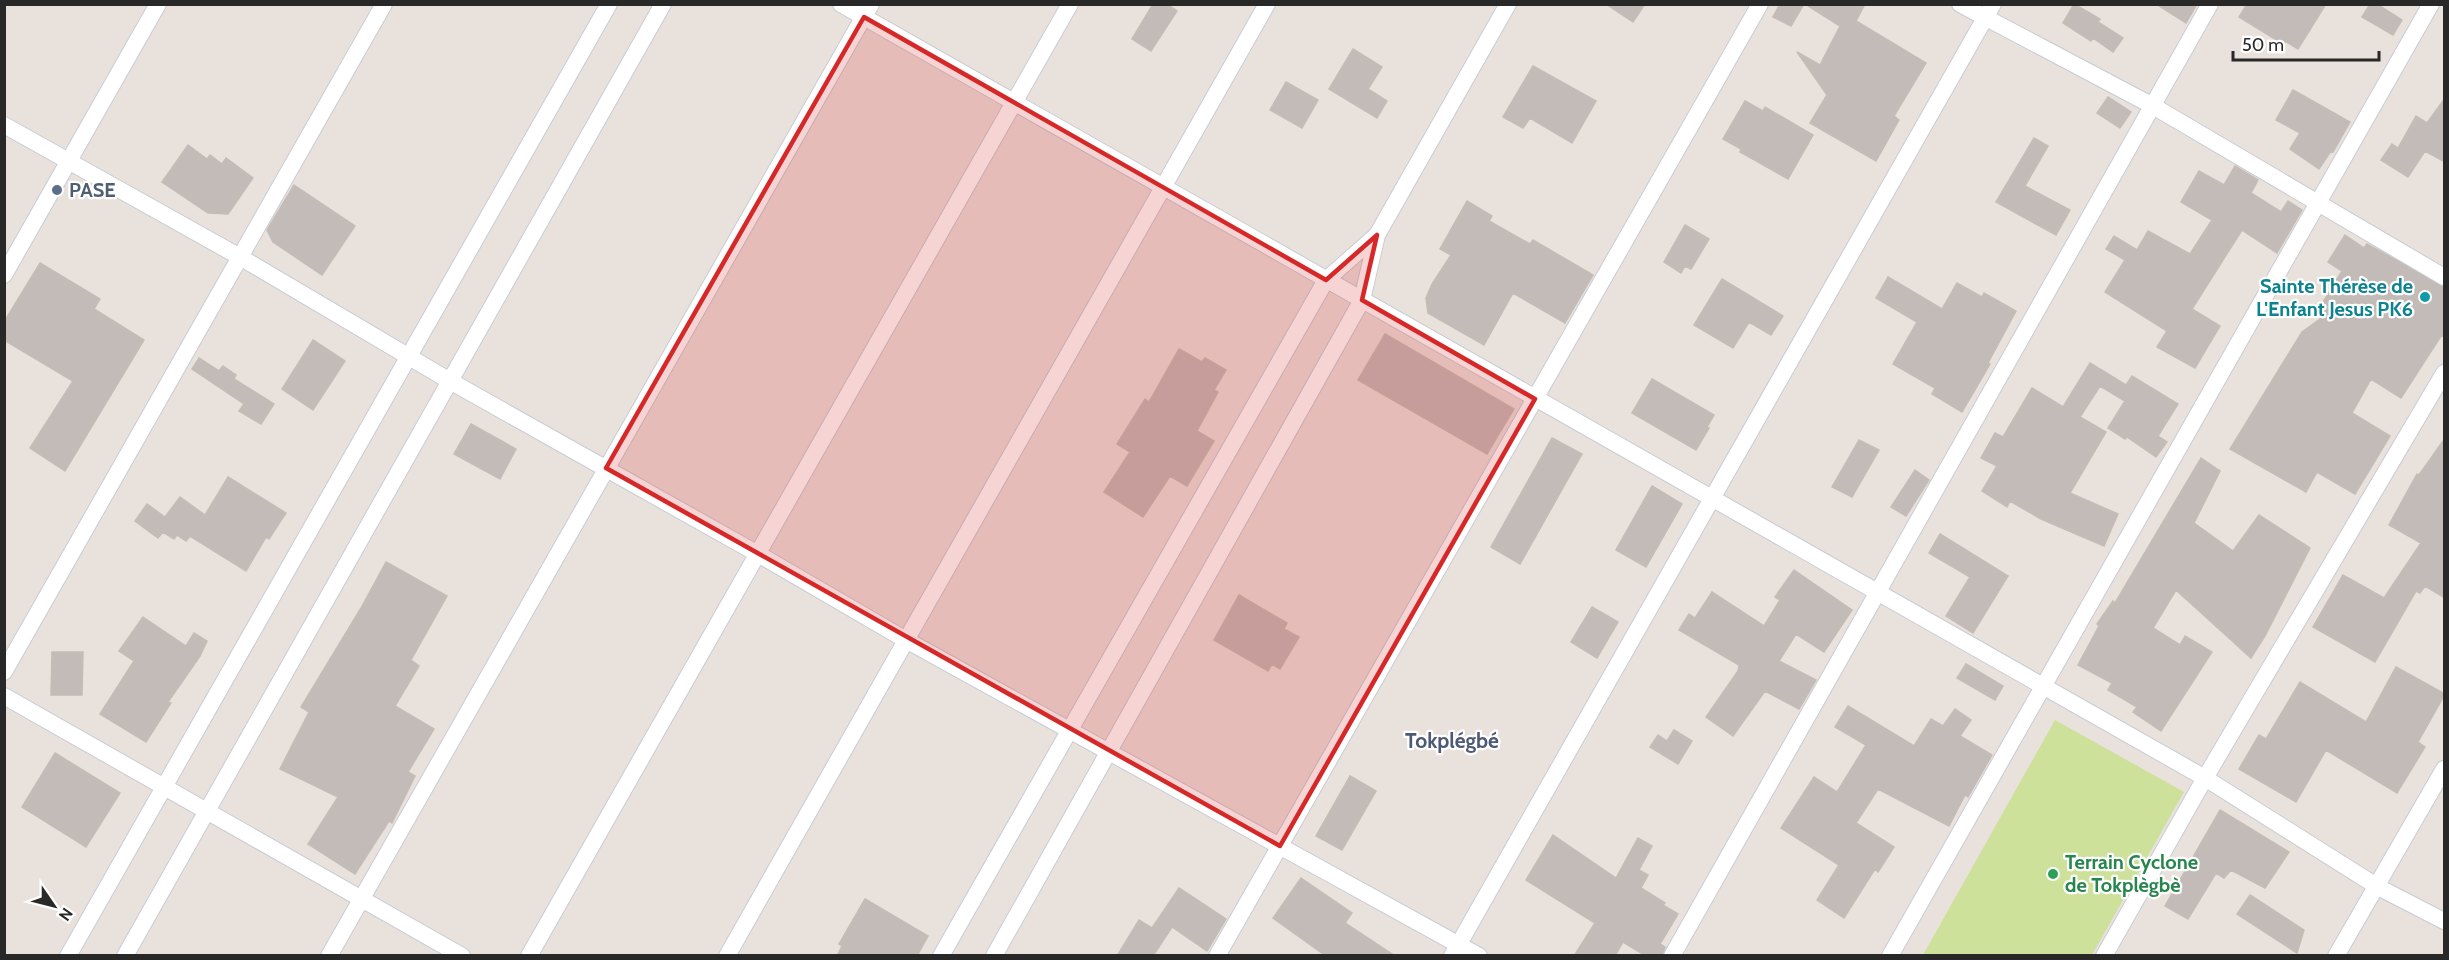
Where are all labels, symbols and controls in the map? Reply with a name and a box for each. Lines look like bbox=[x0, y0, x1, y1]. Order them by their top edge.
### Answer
scale bar bbox=[2233, 24, 2378, 62]
text: 50 m bbox=[2242, 34, 2284, 56]
place label: PASE bbox=[69, 178, 116, 202]
marker: PASE bbox=[50, 183, 64, 197]
place label: Sainte Thérèse de L'Enfant Jesus PK6 bbox=[2256, 274, 2413, 321]
marker: Sainte Thérèse de L'Enfant Jesus PK6 bbox=[2418, 290, 2432, 304]
district label: Tokplégbé bbox=[1405, 728, 1499, 753]
place label: Terrain Cyclone de Tokplègbè bbox=[2065, 850, 2198, 897]
marker: Terrain Cyclone de Tokplègbè bbox=[2046, 867, 2060, 881]
north arrow bbox=[24, 876, 84, 936]
text: N bbox=[55, 904, 77, 924]

